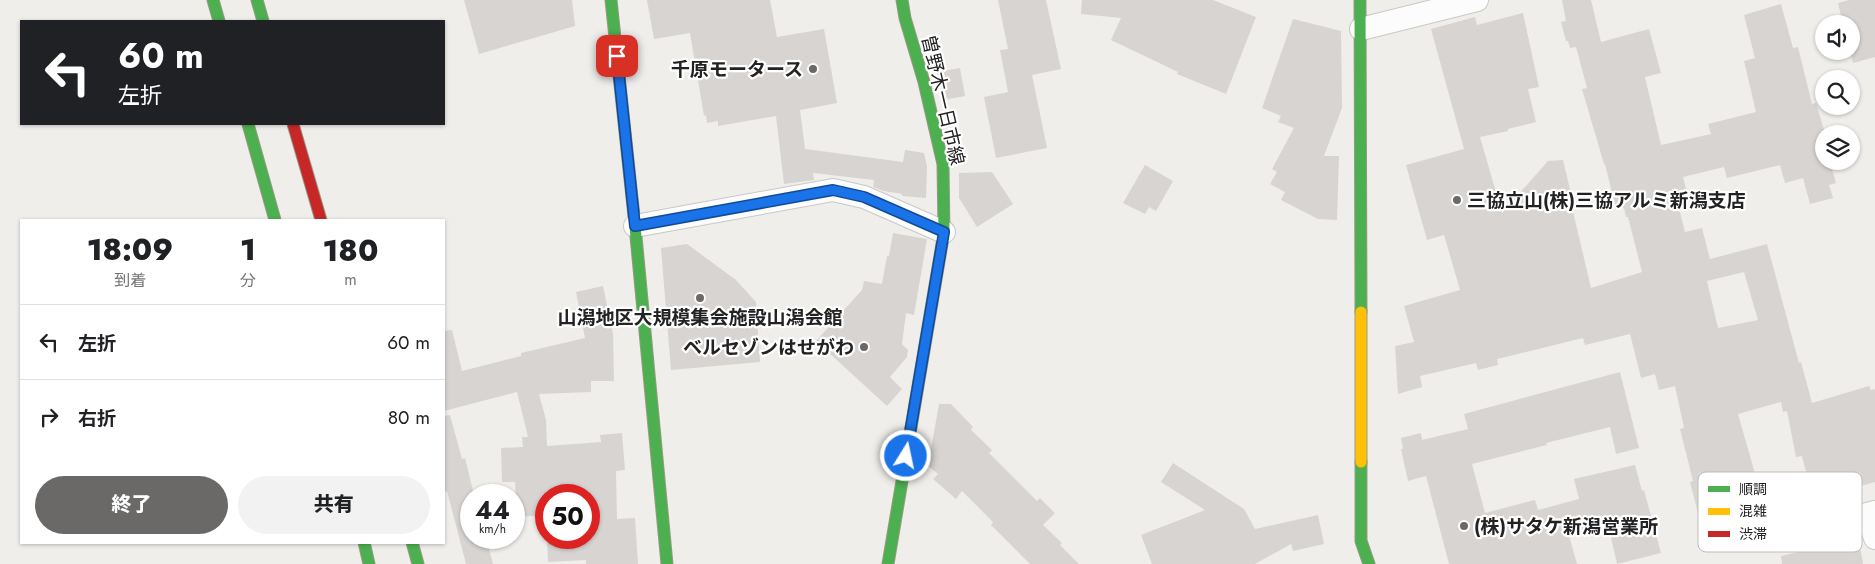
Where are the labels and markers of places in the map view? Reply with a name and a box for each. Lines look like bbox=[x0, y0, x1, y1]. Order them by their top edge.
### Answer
pin bbox=[596, 35, 638, 77]
place label: 千原モータース bbox=[671, 56, 803, 83]
marker: 千原モータース bbox=[807, 63, 819, 75]
place label: 三協立山(株)三協アルミ新潟支店 bbox=[1467, 187, 1746, 214]
marker: 三協立山(株)三協アルミ新潟支店 bbox=[1451, 194, 1463, 206]
marker: 山潟地区大規模集会施設山潟会館 bbox=[694, 292, 706, 304]
place label: 山潟地区大規模集会施設山潟会館 bbox=[557, 304, 843, 331]
place label: ベルセゾンはせがわ bbox=[683, 334, 854, 361]
marker: ベルセゾンはせがわ bbox=[858, 341, 870, 353]
place label: (株)サタケ新潟営業所 bbox=[1474, 513, 1658, 540]
marker: (株)サタケ新潟営業所 bbox=[1458, 520, 1470, 532]

